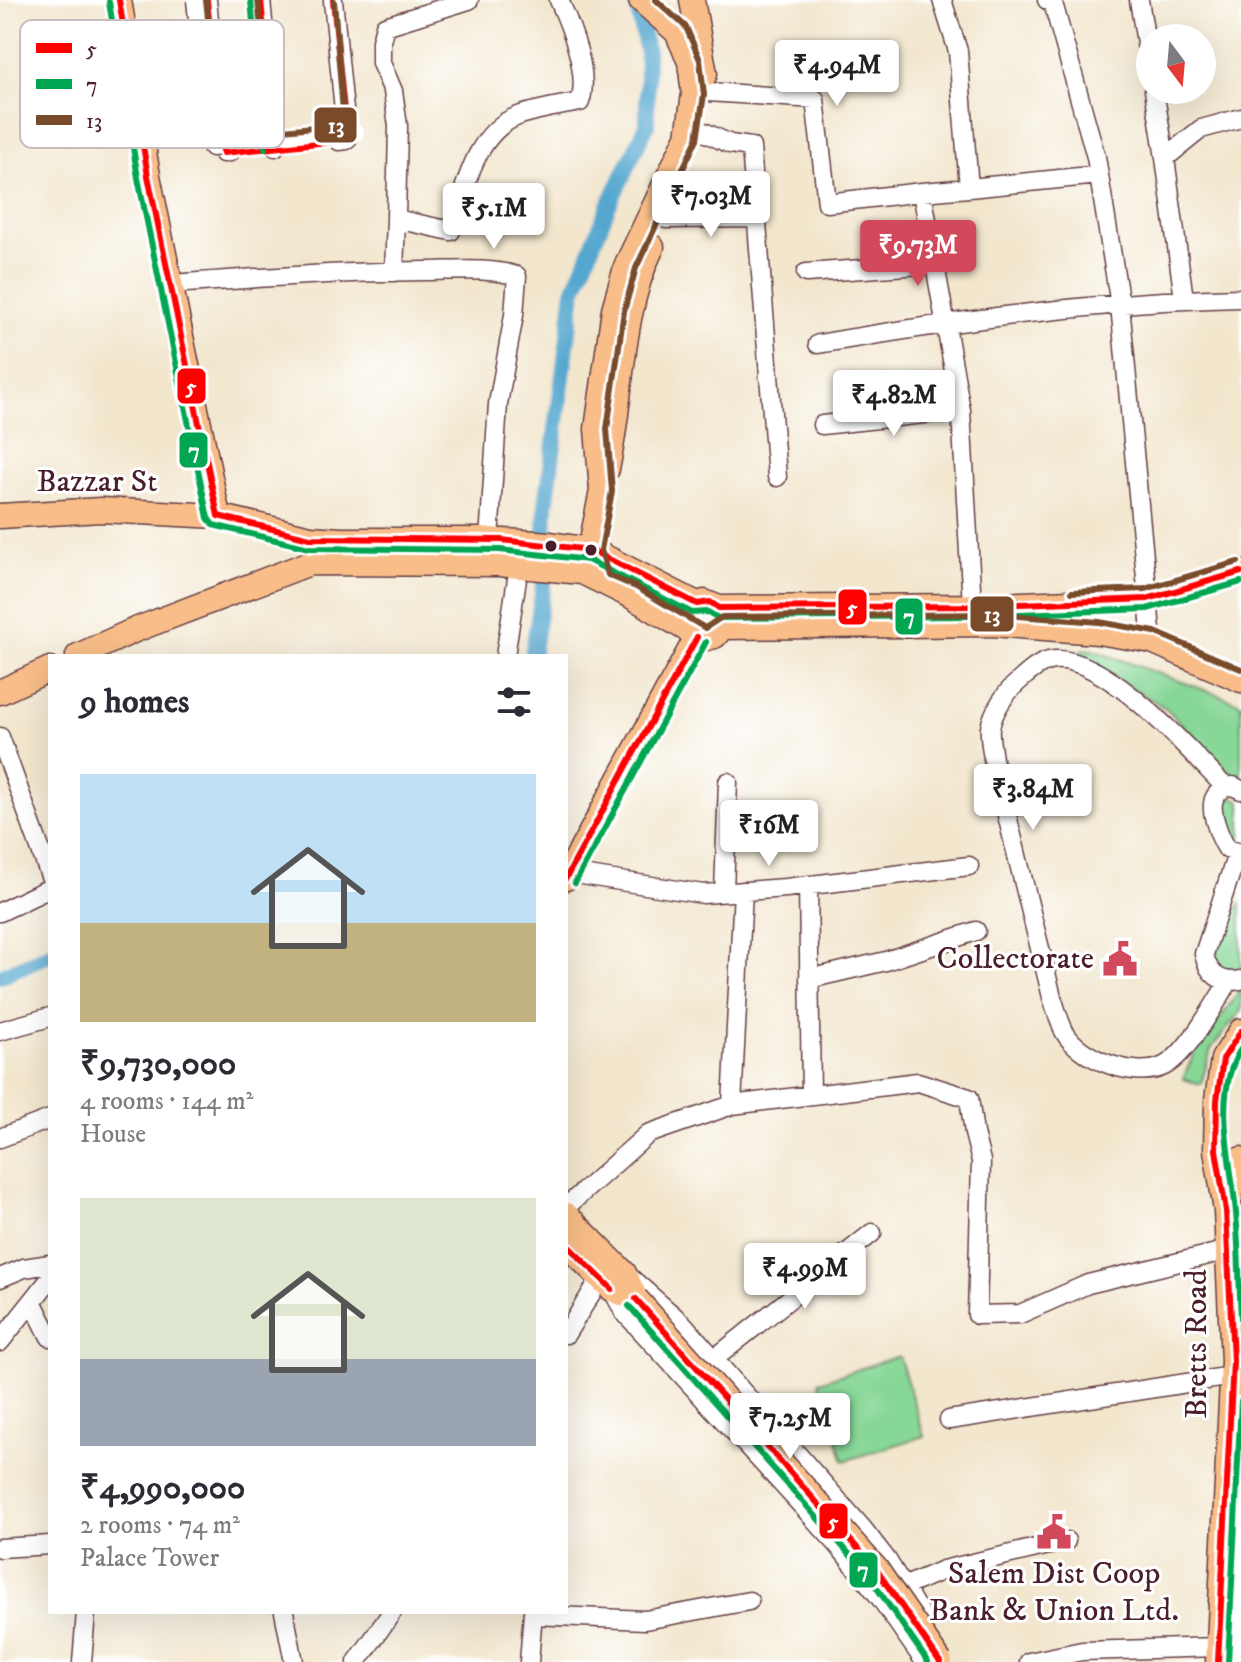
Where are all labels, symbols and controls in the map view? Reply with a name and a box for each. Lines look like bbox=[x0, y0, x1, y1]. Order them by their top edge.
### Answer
legend bbox=[20, 20, 284, 148]
north arrow bbox=[1136, 24, 1216, 104]
map controls bbox=[1136, 24, 1216, 104]
text: 5 bbox=[86, 36, 97, 63]
pin: ₹4.94M bbox=[772, 40, 902, 108]
text: ₹4.94M bbox=[793, 49, 881, 82]
text: 7 bbox=[86, 72, 98, 99]
line badge: 13 bbox=[313, 106, 358, 144]
text: 13 bbox=[86, 108, 102, 135]
text: 13 bbox=[328, 113, 344, 140]
pin: ₹7.03M bbox=[646, 171, 776, 239]
text: ₹7.03M bbox=[670, 180, 752, 213]
pin: ₹5.1M bbox=[438, 183, 550, 251]
text: ₹5.1M bbox=[461, 192, 527, 225]
pin: ₹9.73M bbox=[853, 220, 983, 288]
text: ₹9.73M bbox=[878, 229, 958, 262]
line badge: 5 bbox=[176, 367, 207, 405]
pin: ₹4.82M bbox=[829, 370, 959, 438]
text: 5 bbox=[185, 374, 197, 401]
text: ₹4.82M bbox=[851, 379, 937, 412]
line badge: 7 bbox=[178, 431, 209, 469]
text: 7 bbox=[188, 438, 200, 465]
street label: Bazzar St bbox=[37, 462, 157, 502]
unlabelled marker bbox=[543, 538, 559, 554]
unlabelled marker bbox=[583, 542, 599, 558]
line badge: 5 bbox=[837, 588, 868, 626]
text: 5 bbox=[846, 595, 858, 622]
line badge: 13 bbox=[969, 595, 1015, 633]
line badge: 7 bbox=[894, 597, 924, 636]
text: 13 bbox=[984, 602, 1000, 629]
text: 7 bbox=[903, 604, 915, 631]
icon: filters bbox=[492, 680, 536, 724]
text: 9 homes bbox=[80, 681, 189, 723]
pin: ₹3.84M bbox=[968, 764, 1098, 832]
text: ₹3.84M bbox=[992, 773, 1074, 806]
pin: ₹16M bbox=[722, 800, 816, 868]
text: ₹16M bbox=[738, 809, 800, 842]
icon: home bbox=[236, 826, 380, 970]
place label: Collectorate bbox=[936, 939, 1094, 979]
public building icon: Collectorate bbox=[1101, 940, 1139, 978]
text: ₹9,730,000 bbox=[80, 1043, 236, 1085]
text: 4 rooms · 144 m² bbox=[80, 1085, 253, 1118]
text: House bbox=[80, 1118, 146, 1151]
pin: ₹4.99M bbox=[740, 1243, 870, 1311]
icon: home bbox=[236, 1250, 380, 1394]
text: ₹4.99M bbox=[762, 1252, 848, 1285]
street label: Bretts Road bbox=[1177, 1269, 1217, 1419]
pin: ₹7.25M bbox=[725, 1393, 855, 1461]
text: ₹7.25M bbox=[748, 1402, 832, 1435]
text: ₹4,990,000 bbox=[80, 1467, 245, 1509]
line badge: 5 bbox=[818, 1502, 849, 1540]
text: 2 rooms · 74 m² bbox=[80, 1509, 240, 1542]
text: 5 bbox=[827, 1509, 839, 1536]
public building icon: Salem Dist Coop Bank & Union Ltd. bbox=[1035, 1513, 1073, 1551]
text: Palace Tower bbox=[80, 1542, 219, 1575]
line badge: 7 bbox=[848, 1551, 879, 1589]
place label: Salem Dist Coop Bank & Union Ltd. bbox=[929, 1554, 1179, 1631]
text: 7 bbox=[857, 1557, 869, 1584]

